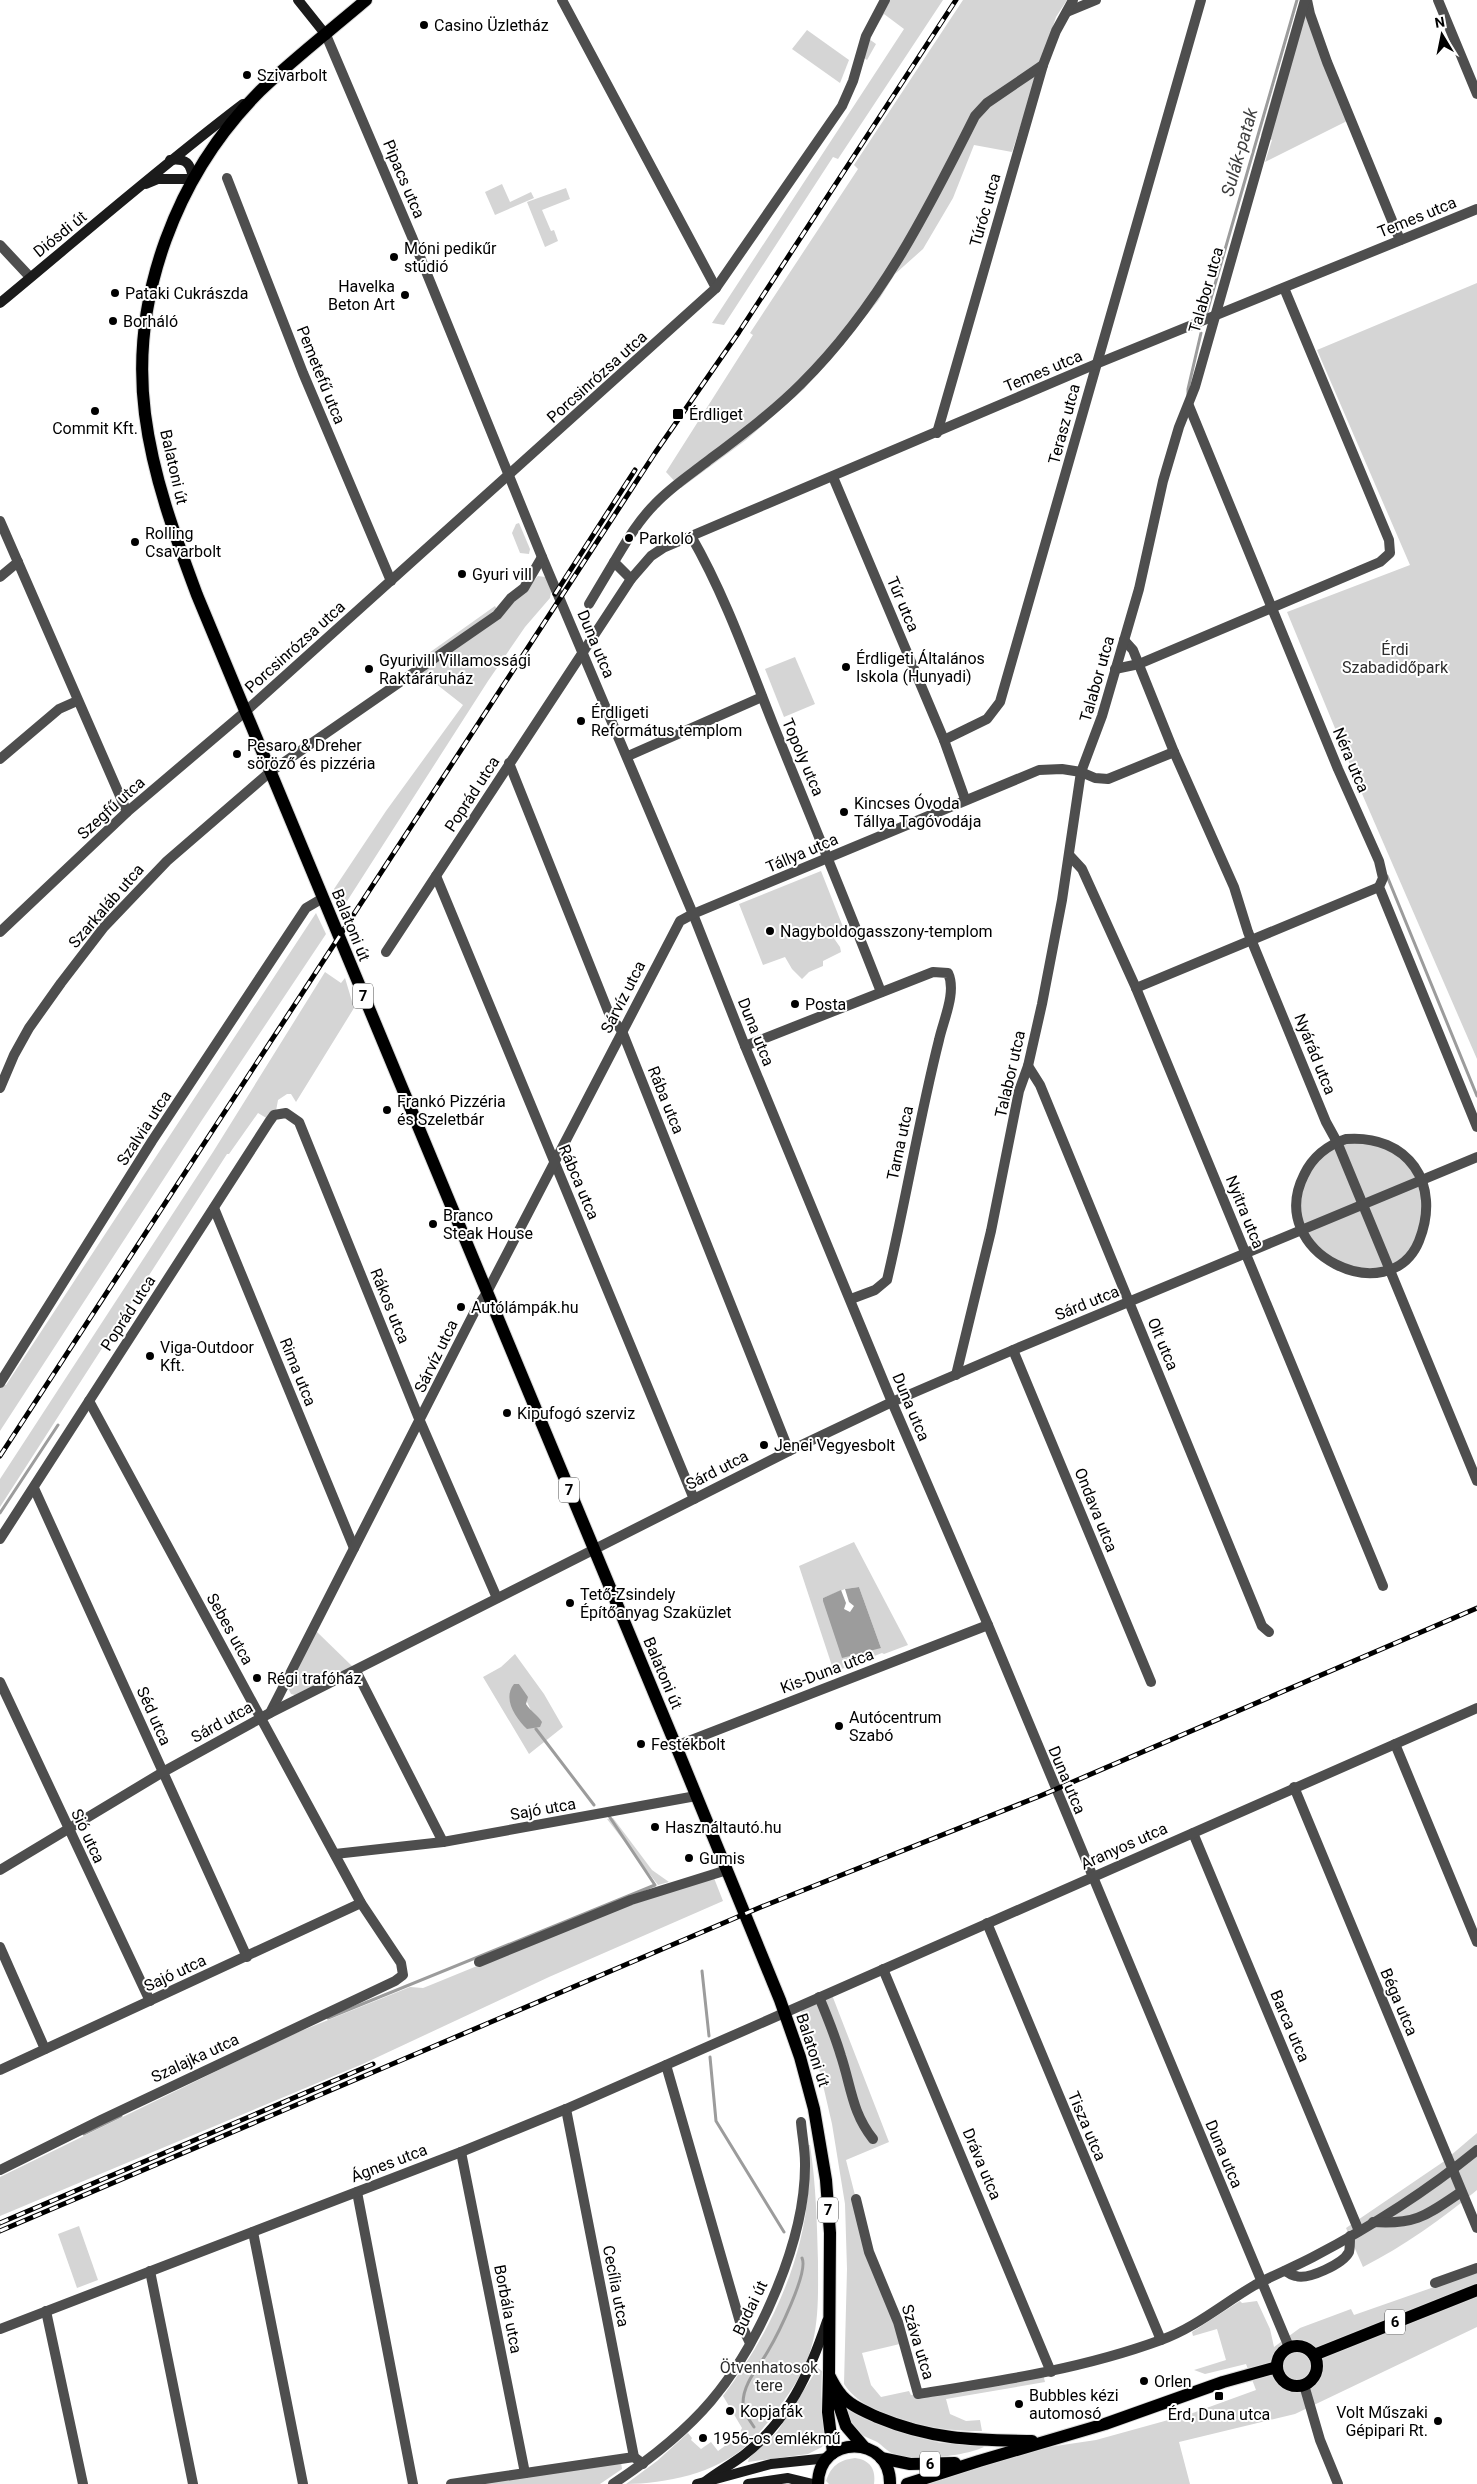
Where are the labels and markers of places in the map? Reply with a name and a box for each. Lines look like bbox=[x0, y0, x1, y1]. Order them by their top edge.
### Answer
place label: Casino Üzletház bbox=[434, 16, 549, 35]
marker: Casino Üzletház bbox=[418, 19, 430, 31]
place label: Szivarbolt bbox=[257, 66, 327, 85]
marker: Szivarbolt bbox=[241, 69, 253, 81]
place label: Móni pedikűr stúdió bbox=[404, 239, 497, 276]
marker: Móni pedikűr stúdió bbox=[388, 251, 400, 263]
place label: Havelka Beton Art bbox=[328, 277, 395, 314]
place label: Pataki Cukrászda bbox=[125, 284, 249, 303]
marker: Pataki Cukrászda bbox=[109, 287, 121, 299]
marker: Havelka Beton Art bbox=[399, 289, 411, 301]
place label: Borháló bbox=[123, 312, 178, 331]
marker: Borháló bbox=[107, 315, 119, 327]
marker: Commit Kft. bbox=[89, 405, 101, 417]
place label: Érdliget bbox=[689, 405, 743, 424]
marker: Érdliget bbox=[671, 407, 685, 421]
place label: Commit Kft. bbox=[52, 419, 138, 438]
place label: Rolling Csavarbolt bbox=[145, 524, 221, 561]
place label: Parkoló bbox=[639, 529, 693, 548]
marker: Parkoló bbox=[623, 532, 635, 544]
marker: Rolling Csavarbolt bbox=[129, 536, 141, 548]
place label: Gyuri vill bbox=[472, 565, 532, 584]
marker: Gyuri vill bbox=[456, 568, 468, 580]
place label: Érdligeti Általános Iskola (Hunyadi) bbox=[856, 649, 985, 686]
place label: Gyurivill Villamossági Raktáráruház bbox=[379, 651, 531, 688]
marker: Érdligeti Általános Iskola (Hunyadi) bbox=[840, 661, 852, 673]
marker: Gyurivill Villamossági Raktáráruház bbox=[363, 663, 375, 675]
place label: Érdligeti Református templom bbox=[591, 703, 742, 740]
marker: Érdligeti Református templom bbox=[575, 715, 587, 727]
place label: Pesaro & Dreher söröző és pizzéria bbox=[247, 736, 375, 773]
marker: Pesaro & Dreher söröző és pizzéria bbox=[231, 748, 243, 760]
place label: Kincses Óvoda Tállya Tagóvodája bbox=[854, 793, 981, 831]
marker: Kincses Óvoda Tállya Tagóvodája bbox=[838, 806, 850, 818]
place label: Nagyboldogasszony-templom bbox=[780, 922, 993, 941]
marker: Nagyboldogasszony-templom bbox=[764, 925, 776, 937]
place label: Posta bbox=[805, 995, 846, 1014]
marker: Posta bbox=[789, 998, 801, 1010]
place label: Frankó Pizzéria és Szeletbár bbox=[397, 1092, 506, 1129]
marker: Frankó Pizzéria és Szeletbár bbox=[381, 1104, 393, 1116]
place label: Branco Steak House bbox=[443, 1206, 533, 1243]
marker: Branco Steak House bbox=[427, 1218, 439, 1230]
place label: Autólámpák.hu bbox=[471, 1298, 579, 1317]
marker: Autólámpák.hu bbox=[455, 1301, 467, 1313]
place label: Viga-Outdoor Kft. bbox=[160, 1338, 255, 1375]
marker: Viga-Outdoor Kft. bbox=[144, 1350, 156, 1362]
place label: Kipufogó szerviz bbox=[517, 1404, 635, 1423]
marker: Kipufogó szerviz bbox=[501, 1407, 513, 1419]
place label: Jenei Vegyesbolt bbox=[774, 1436, 895, 1455]
marker: Jenei Vegyesbolt bbox=[758, 1439, 770, 1451]
place label: Tető-Zsindely Építőanyag Szaküzlet bbox=[580, 1585, 732, 1622]
marker: Tető-Zsindely Építőanyag Szaküzlet bbox=[564, 1597, 576, 1609]
place label: Régi trafóház bbox=[267, 1669, 361, 1688]
marker: Régi trafóház bbox=[251, 1672, 263, 1684]
place label: Autócentrum Szabó bbox=[849, 1708, 942, 1745]
marker: Autócentrum Szabó bbox=[833, 1720, 845, 1732]
place label: Festékbolt bbox=[651, 1735, 725, 1754]
marker: Festékbolt bbox=[635, 1738, 647, 1750]
place label: Használtautó.hu bbox=[665, 1818, 782, 1837]
marker: Használtautó.hu bbox=[649, 1821, 661, 1833]
place label: Gumis bbox=[699, 1849, 745, 1868]
marker: Gumis bbox=[683, 1852, 695, 1864]
place label: Orlen bbox=[1154, 2372, 1192, 2391]
marker: Orlen bbox=[1138, 2375, 1150, 2387]
place label: Bubbles kézi automosó bbox=[1029, 2386, 1119, 2423]
marker: Érd, Duna utca bbox=[1213, 2390, 1225, 2402]
marker: Bubbles kézi automosó bbox=[1013, 2398, 1025, 2410]
place label: Kopjafák bbox=[740, 2402, 804, 2421]
place label: Volt Műszaki Gépipari Rt. bbox=[1336, 2403, 1428, 2440]
marker: Kopjafák bbox=[724, 2405, 736, 2417]
place label: Érd, Duna utca bbox=[1168, 2405, 1270, 2424]
marker: Volt Műszaki Gépipari Rt. bbox=[1432, 2415, 1444, 2427]
place label: 1956-os emlékmű bbox=[713, 2429, 841, 2448]
marker: 1956-os emlékmű bbox=[697, 2432, 709, 2444]

